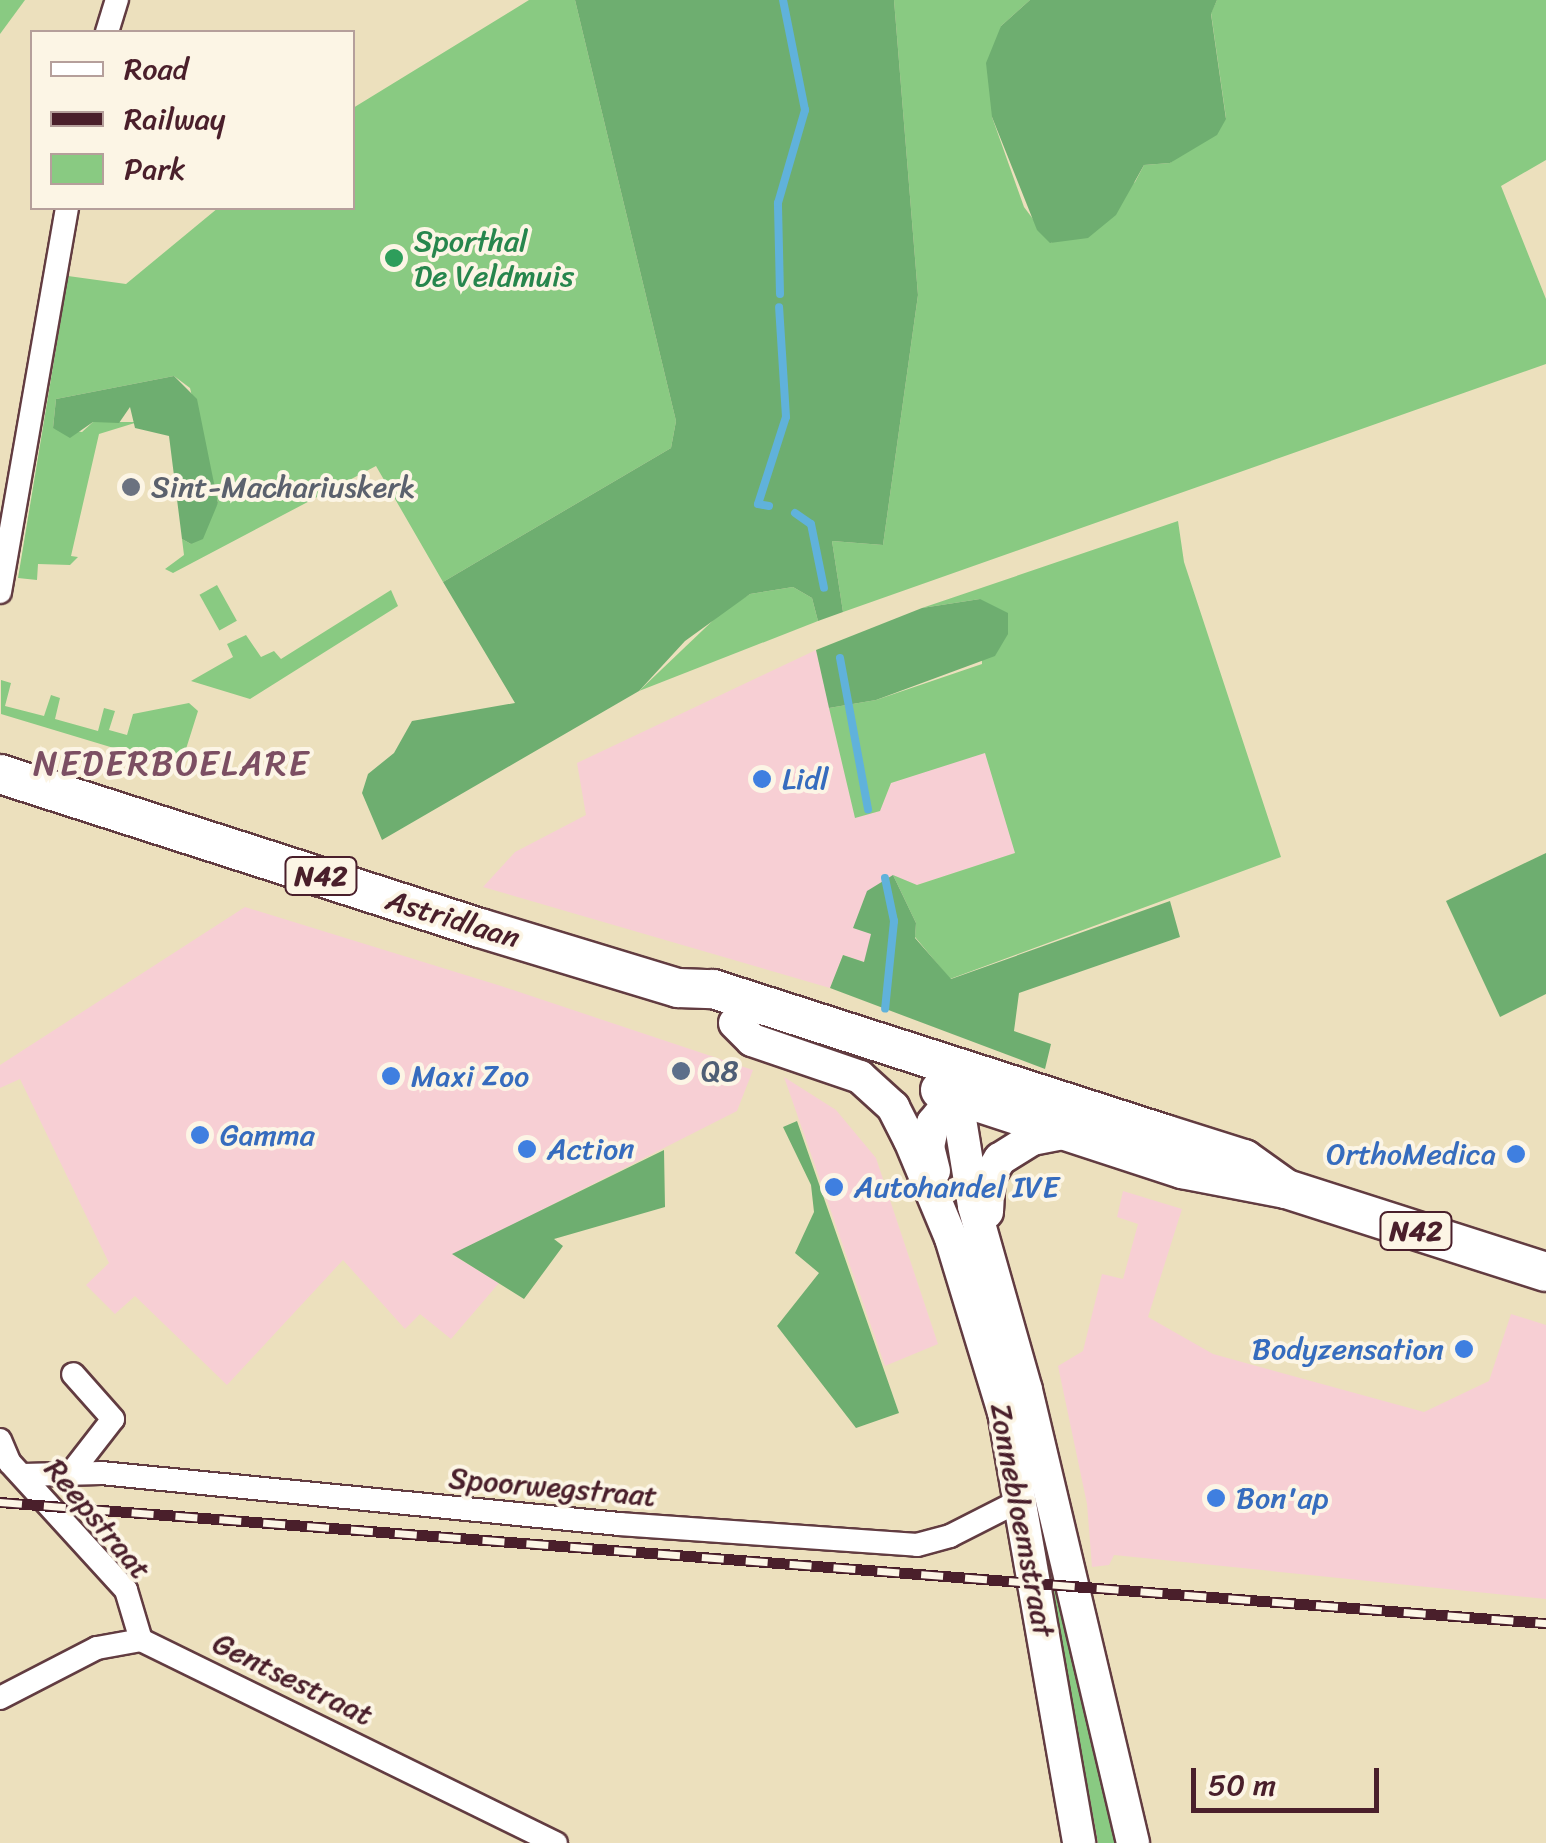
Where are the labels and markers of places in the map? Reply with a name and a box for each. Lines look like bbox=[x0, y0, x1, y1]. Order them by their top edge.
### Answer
place label: Sporthal De Veldmuis bbox=[414, 223, 572, 294]
marker: Sporthal De Veldmuis bbox=[383, 247, 405, 269]
place label: Sint-Machariuskerk bbox=[151, 469, 415, 505]
marker: Sint-Machariuskerk bbox=[120, 476, 142, 498]
place label: Lidl bbox=[782, 761, 828, 797]
marker: Lidl bbox=[751, 768, 773, 790]
place label: Q8 bbox=[701, 1053, 739, 1089]
place label: Maxi Zoo bbox=[411, 1058, 529, 1094]
marker: Q8 bbox=[670, 1060, 692, 1082]
marker: Maxi Zoo bbox=[380, 1065, 402, 1087]
place label: Gamma bbox=[220, 1117, 315, 1153]
marker: Gamma bbox=[189, 1124, 211, 1146]
place label: Action bbox=[547, 1131, 635, 1167]
place label: OrthoMedica bbox=[1326, 1136, 1496, 1172]
marker: Action bbox=[516, 1138, 538, 1160]
marker: OrthoMedica bbox=[1505, 1143, 1527, 1165]
place label: Autohandel IVE bbox=[854, 1169, 1059, 1205]
marker: Autohandel IVE bbox=[823, 1176, 845, 1198]
place label: Bodyzensation bbox=[1252, 1331, 1444, 1367]
marker: Bodyzensation bbox=[1453, 1338, 1475, 1360]
place label: Bon'ap bbox=[1236, 1480, 1328, 1516]
marker: Bon'ap bbox=[1205, 1487, 1227, 1509]

